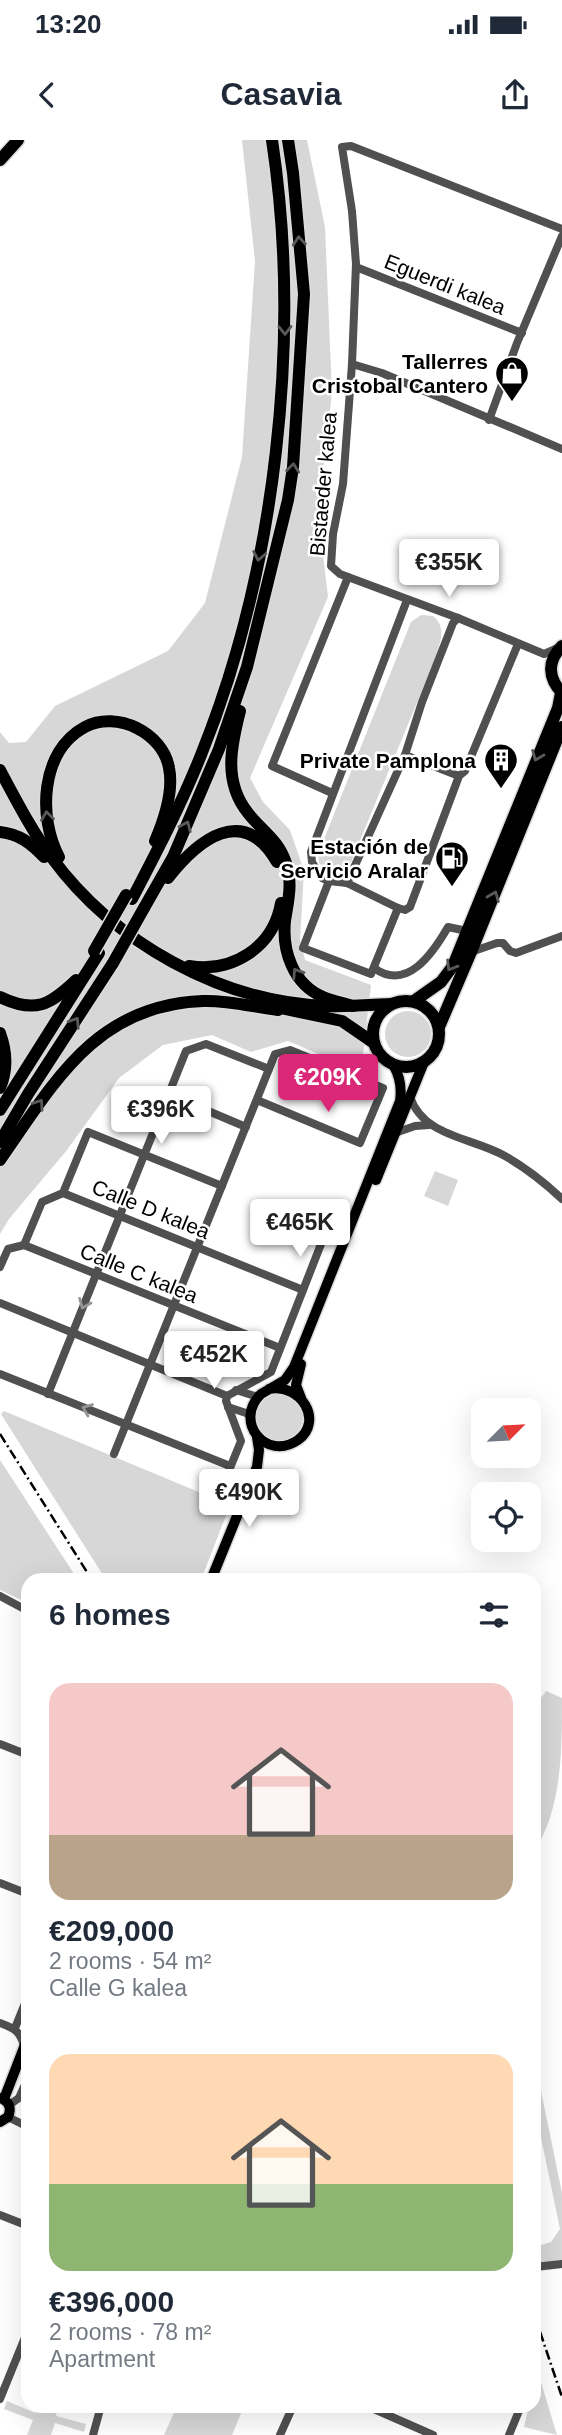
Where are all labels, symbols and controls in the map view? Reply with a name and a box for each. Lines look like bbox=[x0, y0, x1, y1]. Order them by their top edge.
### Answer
text: 13:20 bbox=[35, 9, 102, 39]
icon: back bbox=[28, 76, 66, 114]
text: Casavia bbox=[221, 76, 341, 112]
icon: share bbox=[496, 76, 534, 114]
one-way arrow bbox=[292, 235, 307, 246]
street label: Eguerdi kalea bbox=[381, 249, 509, 319]
one-way arrow bbox=[277, 325, 293, 336]
place label: Tallerres Cristobal Cantero bbox=[312, 350, 488, 397]
shop icon: Tallerres Cristobal Cantero bbox=[493, 354, 531, 403]
street label: Bistaeder kalea bbox=[305, 411, 341, 557]
one-way arrow bbox=[285, 462, 300, 474]
pin: €355K bbox=[400, 540, 498, 599]
text: €355K bbox=[415, 549, 483, 575]
one-way arrow bbox=[252, 550, 267, 562]
building icon: Private Pamplona bbox=[482, 741, 520, 790]
place label: Private Pamplona bbox=[300, 749, 476, 772]
one-way arrow bbox=[532, 750, 546, 762]
one-way arrow bbox=[40, 810, 55, 822]
one-way arrow bbox=[178, 821, 192, 833]
place label: Estación de Servicio Aralar bbox=[281, 835, 428, 882]
fuel station icon: Estación de Servicio Aralar bbox=[433, 839, 471, 888]
one-way arrow bbox=[485, 891, 499, 903]
one-way arrow bbox=[446, 959, 459, 972]
one-way arrow bbox=[292, 968, 305, 981]
one-way arrow bbox=[66, 1016, 79, 1029]
pin: €209K bbox=[279, 1054, 377, 1114]
text: €209K bbox=[294, 1064, 362, 1090]
pin: €396K bbox=[112, 1086, 210, 1146]
text: €396K bbox=[127, 1096, 195, 1122]
one-way arrow bbox=[31, 1099, 43, 1112]
street label: Calle D kalea bbox=[89, 1175, 213, 1243]
pin: €465K bbox=[251, 1200, 349, 1259]
text: €465K bbox=[266, 1209, 334, 1235]
street label: Calle C kalea bbox=[77, 1239, 201, 1307]
one-way arrow bbox=[79, 1297, 93, 1309]
pin: €452K bbox=[165, 1332, 263, 1391]
text: €452K bbox=[180, 1341, 248, 1367]
north arrow bbox=[471, 1398, 541, 1468]
map controls bbox=[471, 1398, 541, 1552]
one-way arrow bbox=[82, 1404, 94, 1418]
pin: €490K bbox=[200, 1470, 298, 1529]
text: €490K bbox=[215, 1479, 283, 1505]
button: locate bbox=[471, 1482, 541, 1552]
icon: filters bbox=[475, 1596, 513, 1634]
text: 6 homes bbox=[49, 1598, 171, 1631]
icon: home bbox=[218, 1729, 344, 1855]
text: €209,000 bbox=[49, 1914, 174, 1947]
text: 2 rooms · 54 m² bbox=[49, 1948, 211, 1974]
text: Calle G kalea bbox=[49, 1975, 187, 2001]
icon: home bbox=[218, 2100, 344, 2226]
text: €396,000 bbox=[49, 2285, 174, 2318]
text: 2 rooms · 78 m² bbox=[49, 2319, 211, 2345]
text: Apartment bbox=[49, 2346, 155, 2372]

